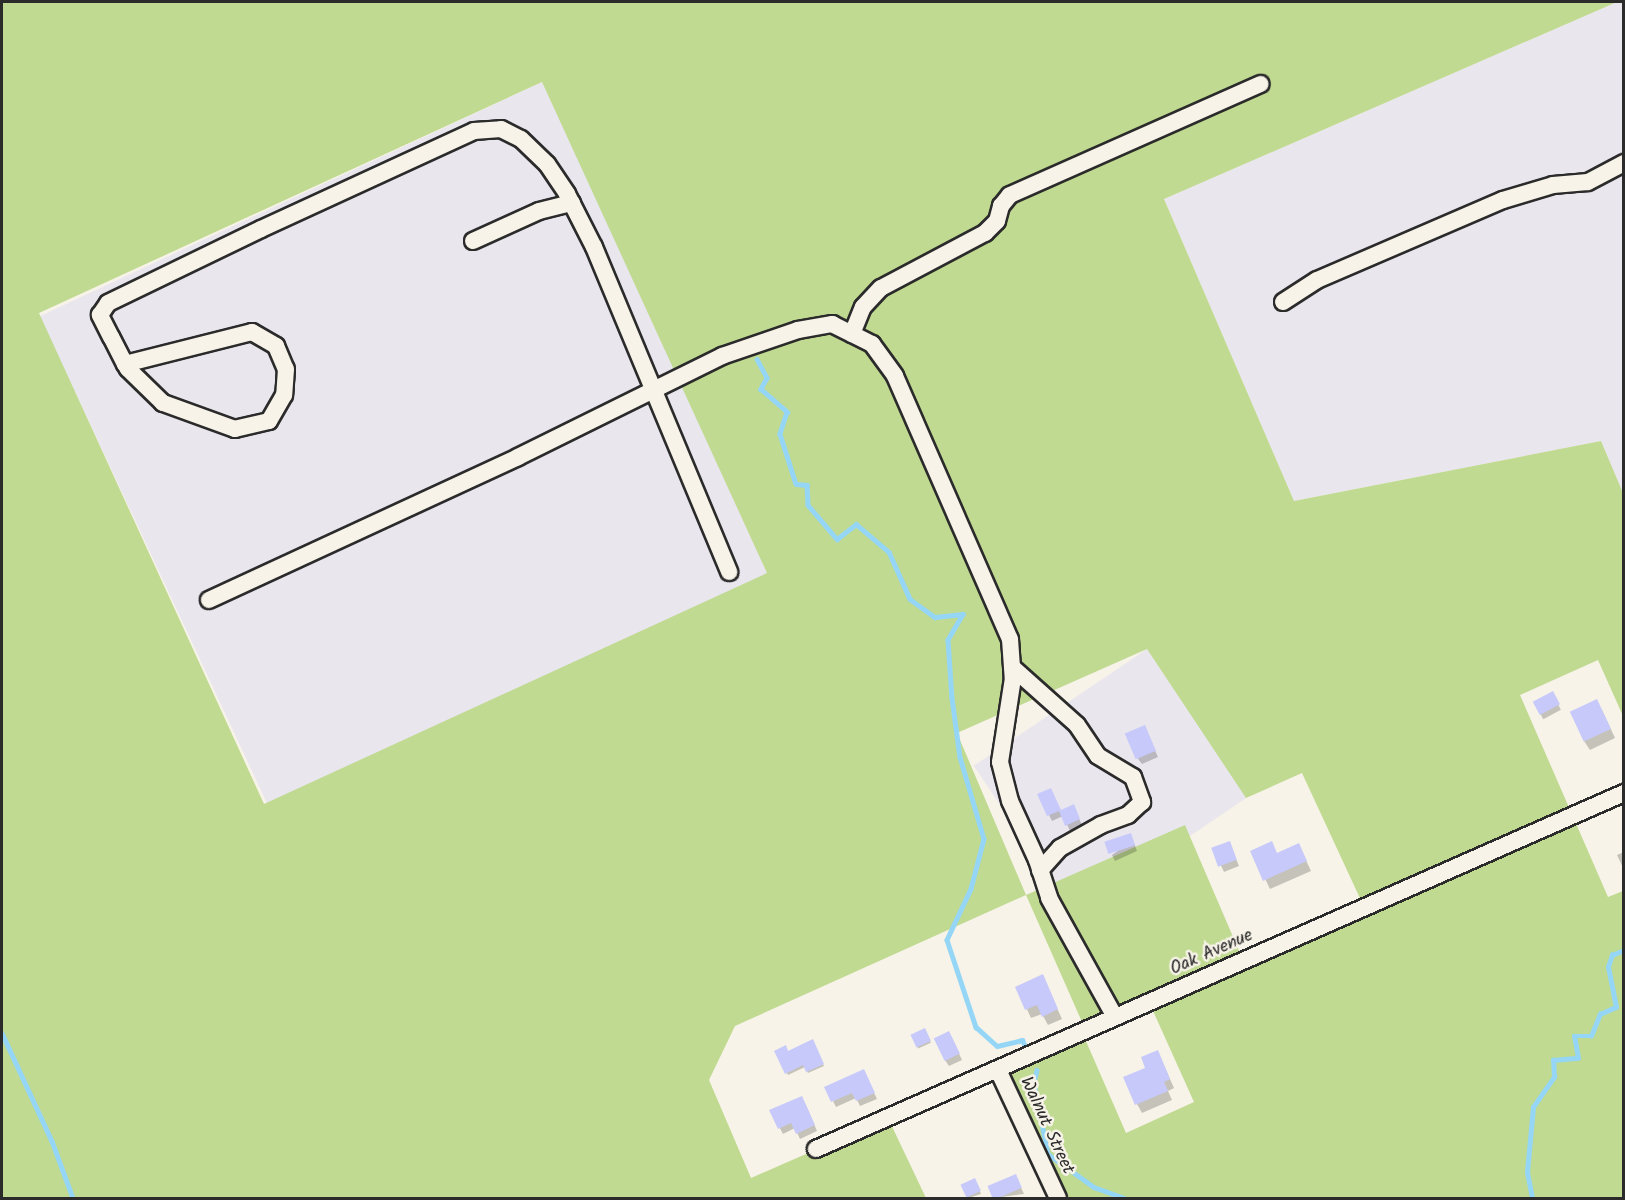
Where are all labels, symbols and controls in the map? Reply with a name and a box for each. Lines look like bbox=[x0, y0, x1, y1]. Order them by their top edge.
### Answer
street label: Oak Avenue bbox=[1167, 925, 1257, 981]
street label: Walnut Street bbox=[1014, 1074, 1078, 1178]

